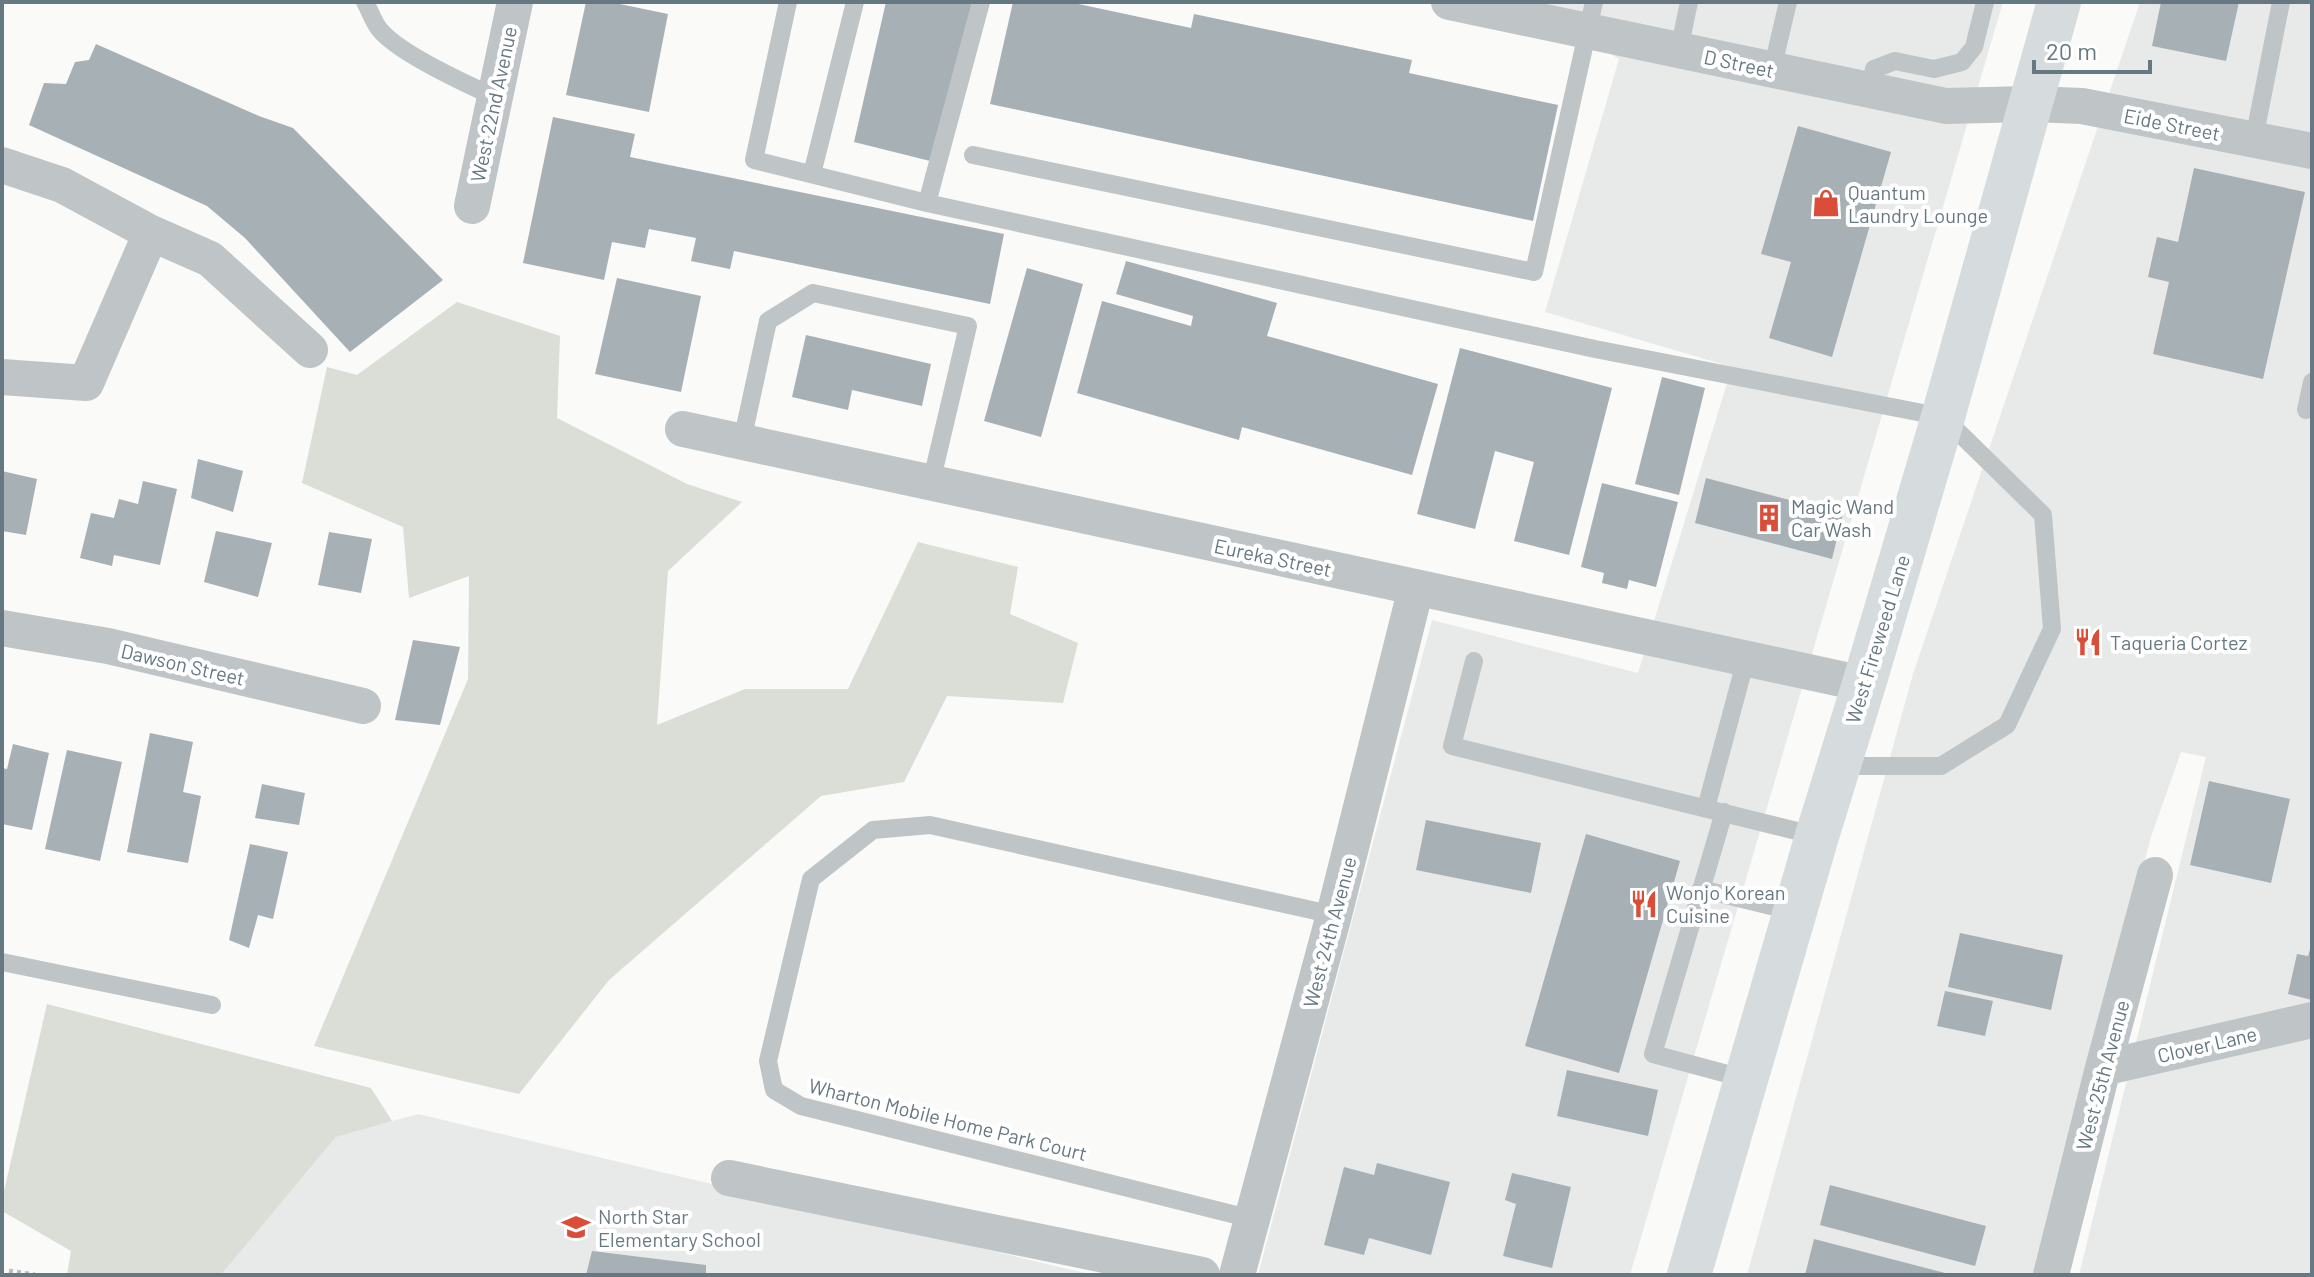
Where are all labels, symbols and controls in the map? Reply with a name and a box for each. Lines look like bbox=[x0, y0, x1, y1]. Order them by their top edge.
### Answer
street label: West 22nd Avenue bbox=[465, 24, 521, 184]
scale bar bbox=[2034, 24, 2150, 74]
text: 20 m bbox=[2046, 36, 2097, 65]
street label: D Street bbox=[1702, 44, 1776, 82]
street label: Eide Street bbox=[2122, 103, 2222, 145]
place label: Quantum Laundry Lounge bbox=[1848, 180, 1988, 227]
shop icon: Quantum Laundry Lounge bbox=[1811, 188, 1841, 218]
place label: Magic Wand Car Wash bbox=[1791, 494, 1894, 541]
building icon: Magic Wand Car Wash bbox=[1754, 503, 1784, 533]
street label: Eureka Street bbox=[1212, 533, 1334, 581]
street label: West Fireweed Lane bbox=[1840, 552, 1914, 726]
restaurant icon: Taqueria Cortez bbox=[2073, 627, 2103, 657]
place label: Taqueria Cortez bbox=[2110, 630, 2248, 654]
street label: Dawson Street bbox=[119, 638, 247, 690]
street label: West 24th Avenue bbox=[1297, 854, 1361, 1010]
place label: Wonjo Korean Cuisine bbox=[1666, 880, 1786, 927]
restaurant icon: Wonjo Korean Cuisine bbox=[1629, 889, 1659, 919]
street label: West 25th Avenue bbox=[2070, 997, 2134, 1153]
street label: Clover Lane bbox=[2155, 1021, 2259, 1067]
street label: Wharton Mobile Home Park Court bbox=[806, 1073, 1090, 1165]
place label: North Star Elementary School bbox=[598, 1204, 761, 1251]
school or university icon: North Star Elementary School bbox=[561, 1212, 591, 1242]

